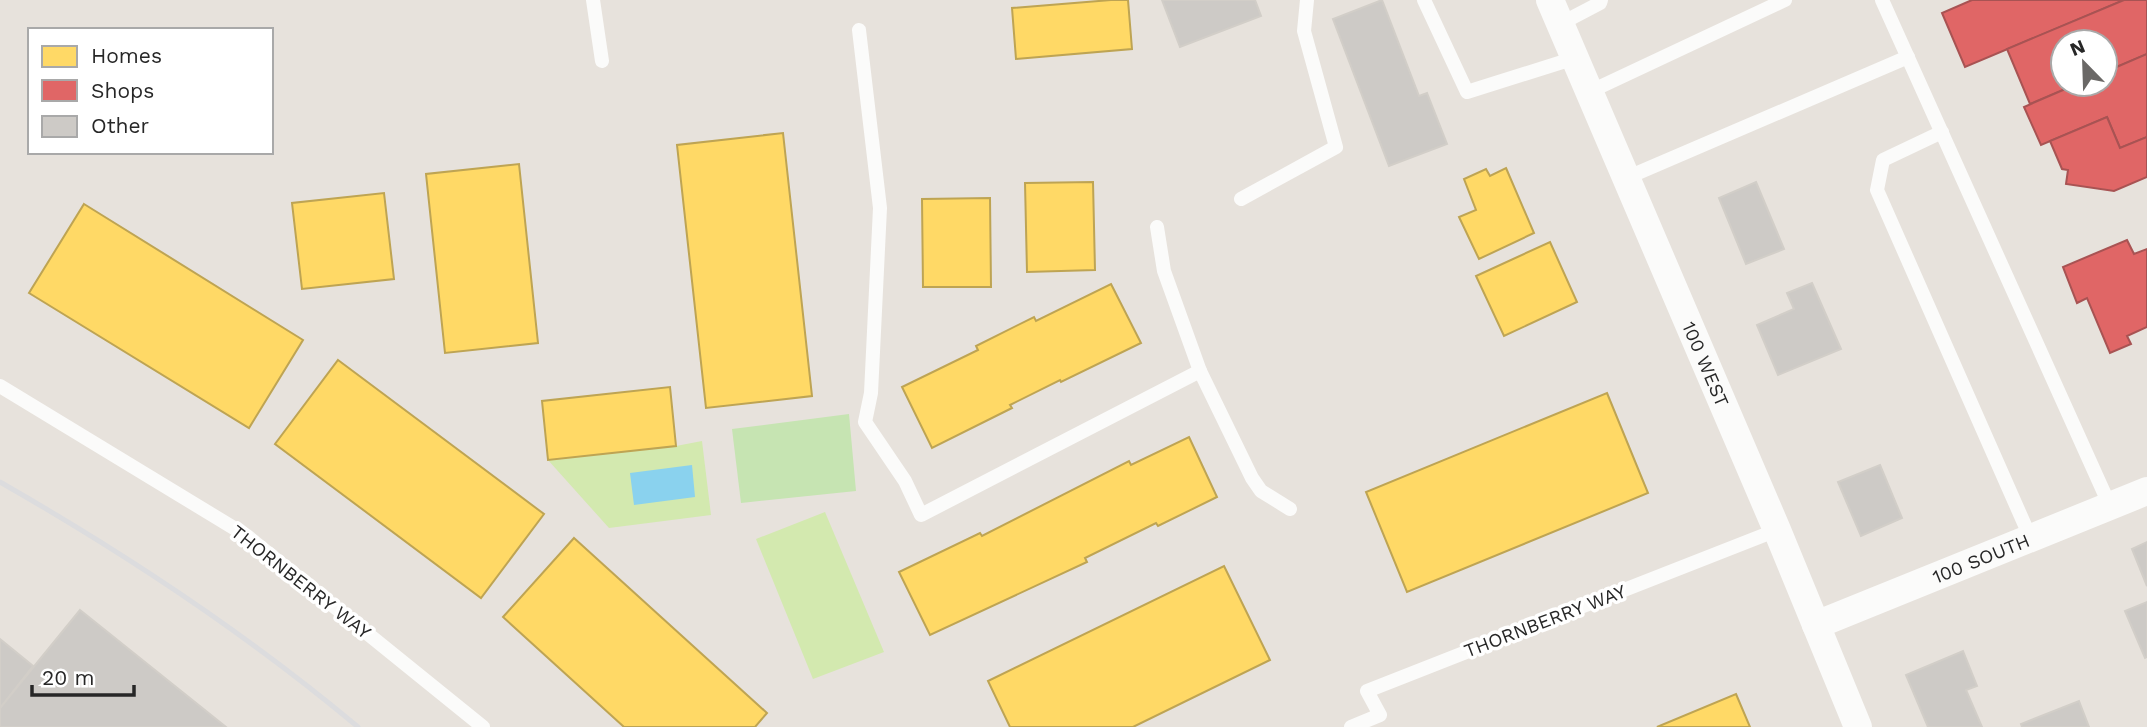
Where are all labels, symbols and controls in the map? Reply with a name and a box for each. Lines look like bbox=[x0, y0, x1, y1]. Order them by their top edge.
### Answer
legend bbox=[28, 28, 273, 154]
north arrow bbox=[2049, 28, 2119, 98]
text: N bbox=[2067, 34, 2089, 61]
text: Homes bbox=[91, 43, 162, 68]
text: Shops bbox=[91, 78, 154, 103]
text: Other bbox=[91, 113, 150, 138]
street label: 100 WEST bbox=[1678, 318, 1734, 410]
street label: THORNBERRY WAY bbox=[226, 520, 376, 644]
street label: 100 SOUTH bbox=[1929, 528, 2033, 588]
street label: THORNBERRY WAY bbox=[1461, 580, 1629, 662]
scale bar bbox=[32, 654, 133, 698]
text: 20 m bbox=[42, 665, 94, 690]

